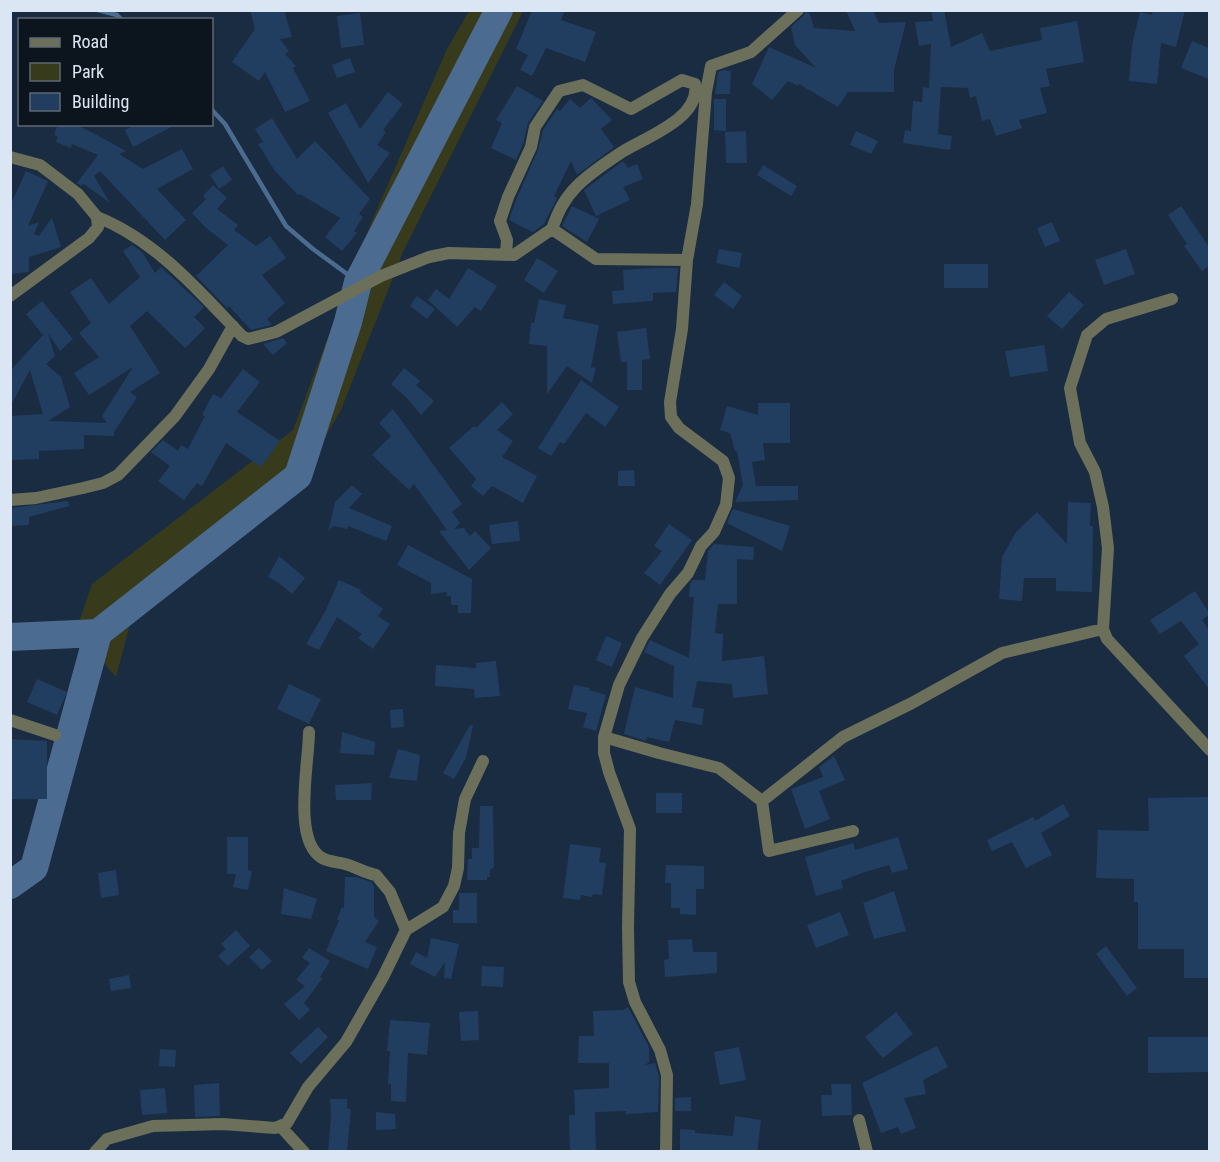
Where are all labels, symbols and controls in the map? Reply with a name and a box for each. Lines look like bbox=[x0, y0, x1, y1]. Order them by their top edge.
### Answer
legend bbox=[18, 18, 213, 126]
text: Road bbox=[72, 31, 108, 52]
text: Park bbox=[72, 61, 104, 82]
text: Building bbox=[72, 91, 129, 112]

